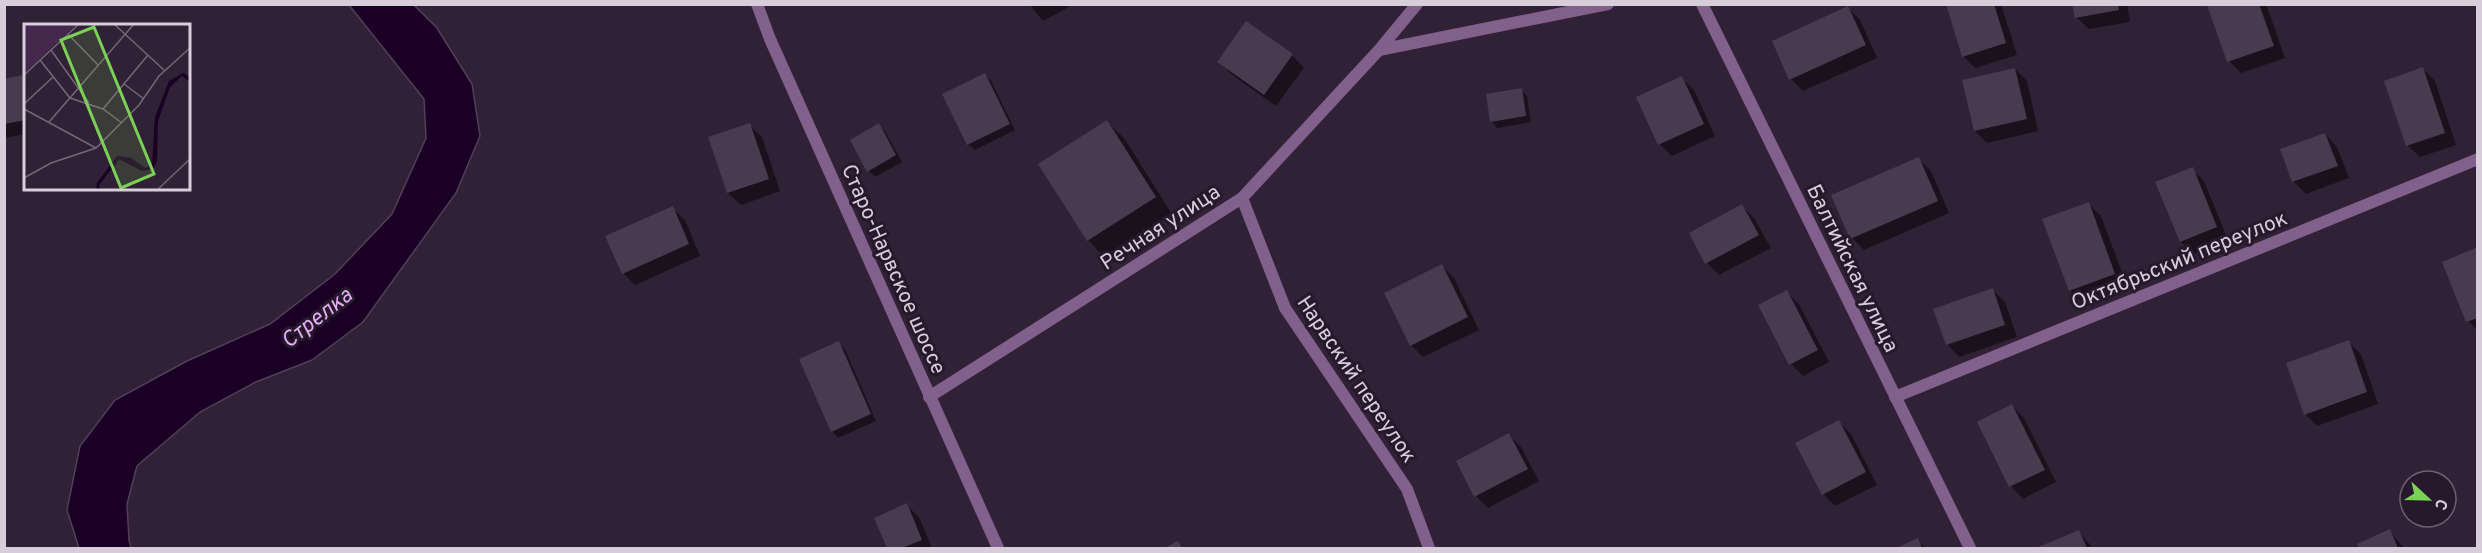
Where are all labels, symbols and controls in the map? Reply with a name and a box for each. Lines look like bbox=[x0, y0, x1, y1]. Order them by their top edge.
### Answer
inset map bbox=[24, 24, 190, 190]
street label: Старо-Нарвское шоссе bbox=[834, 160, 951, 379]
street label: Речная улица bbox=[1096, 179, 1226, 277]
street label: Балтийская улица bbox=[1799, 180, 1904, 357]
street label: Октябрьский переулок bbox=[2068, 206, 2292, 317]
water label: Стрелка bbox=[276, 282, 359, 355]
street label: Нарвский переулок bbox=[1290, 291, 1422, 469]
north arrow bbox=[2398, 469, 2458, 529]
text: С bbox=[2429, 495, 2451, 512]

